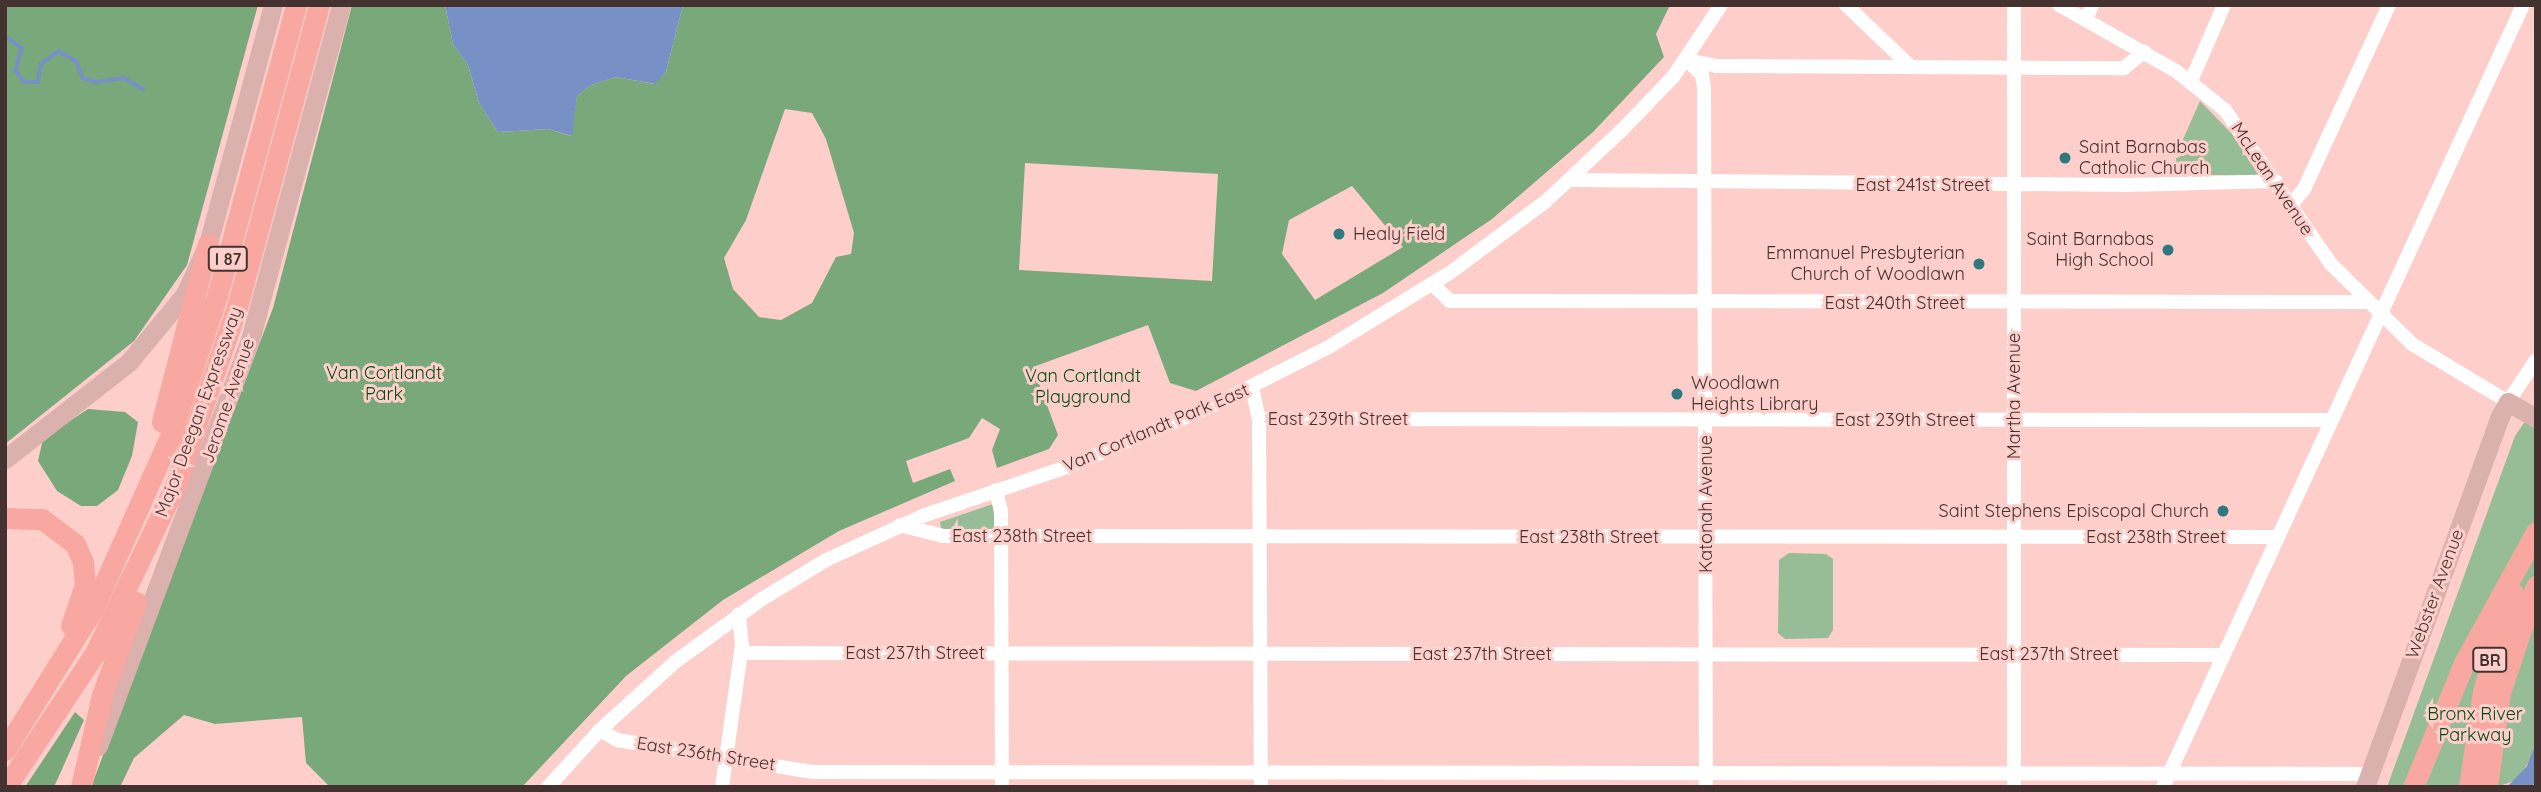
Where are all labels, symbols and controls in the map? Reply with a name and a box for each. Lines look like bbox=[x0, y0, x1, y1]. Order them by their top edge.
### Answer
street label: McLean Avenue bbox=[2226, 118, 2318, 240]
place label: Saint Barnabas Catholic Church bbox=[2079, 137, 2209, 180]
marker: Saint Barnabas Catholic Church bbox=[2057, 150, 2073, 166]
street label: East 241st Street bbox=[1856, 174, 1990, 196]
place label: Healy Field bbox=[1353, 223, 1445, 245]
marker: Healy Field bbox=[1331, 226, 1347, 242]
place label: Saint Barnabas High School bbox=[2027, 229, 2154, 272]
marker: Saint Barnabas High School bbox=[2160, 242, 2176, 258]
place label: Emmanuel Presbyterian Church of Woodlawn bbox=[1766, 243, 1965, 286]
road number: I 87 bbox=[207, 246, 249, 272]
marker: Emmanuel Presbyterian Church of Woodlawn bbox=[1971, 256, 1987, 272]
street label: East 240th Street bbox=[1825, 292, 1965, 314]
street label: Major Deegan Expressway bbox=[151, 304, 247, 520]
street label: Martha Avenue bbox=[2003, 333, 2025, 459]
street label: Jerome Avenue bbox=[196, 336, 260, 466]
park label: Van Cortlandt Park bbox=[326, 363, 442, 406]
park label: Van Cortlandt Playground bbox=[1025, 366, 1141, 408]
place label: Woodlawn Heights Library bbox=[1691, 373, 1818, 416]
street label: Van Cortlandt Park East bbox=[1060, 379, 1252, 477]
marker: Woodlawn Heights Library bbox=[1669, 386, 1685, 402]
street label: East 239th Street bbox=[1268, 408, 1408, 430]
street label: East 239th Street bbox=[1835, 409, 1975, 431]
street label: Katonah Avenue bbox=[1695, 435, 1717, 573]
place label: Saint Stephens Episcopal Church bbox=[1939, 500, 2209, 522]
marker: Saint Stephens Episcopal Church bbox=[2215, 503, 2231, 519]
street label: East 238th Street bbox=[952, 525, 1092, 547]
street label: East 238th Street bbox=[1519, 526, 1659, 548]
street label: East 238th Street bbox=[2086, 526, 2226, 548]
street label: Webster Avenue bbox=[2402, 526, 2468, 662]
street label: East 237th Street bbox=[845, 642, 985, 664]
street label: East 237th Street bbox=[1412, 643, 1552, 665]
street label: East 237th Street bbox=[1979, 643, 2119, 665]
road number: BR bbox=[2471, 648, 2509, 673]
park label: Bronx River Parkway bbox=[2427, 704, 2523, 746]
street label: East 236th Street bbox=[635, 732, 777, 776]

